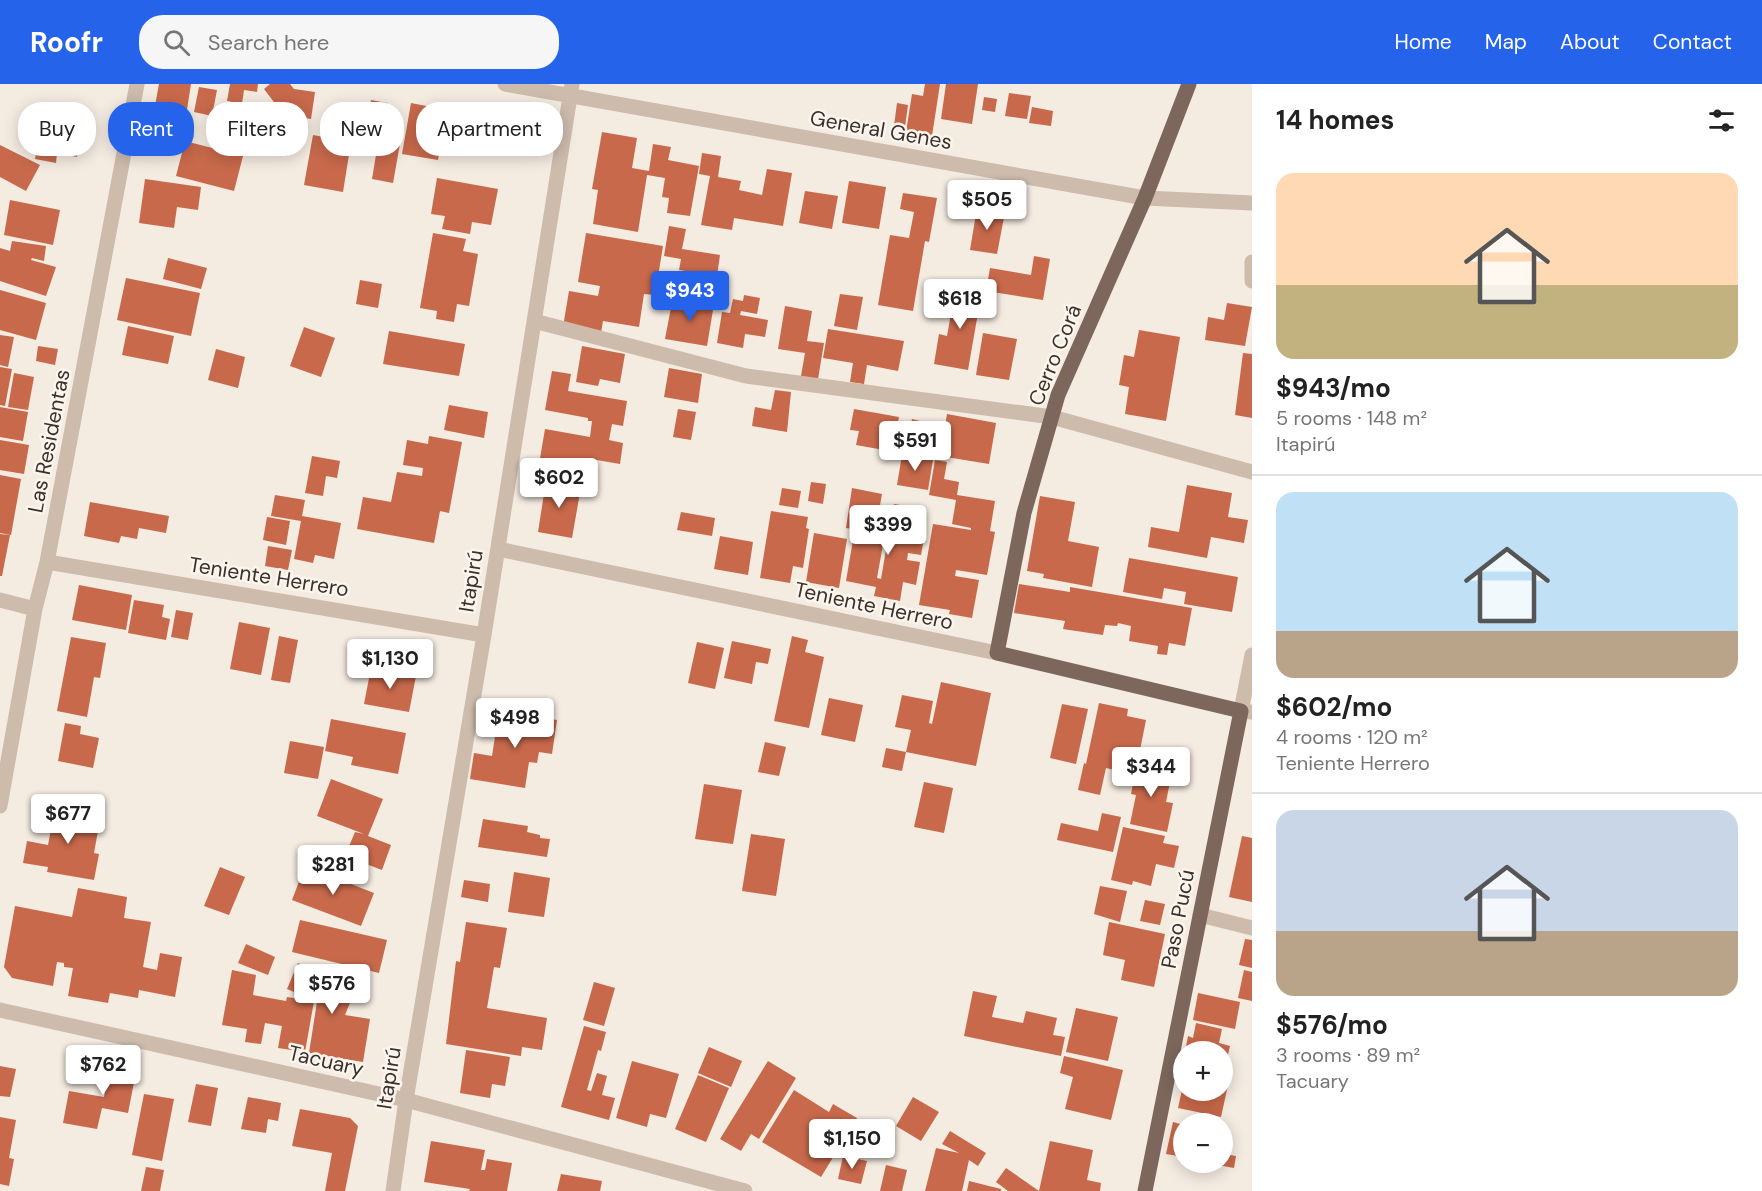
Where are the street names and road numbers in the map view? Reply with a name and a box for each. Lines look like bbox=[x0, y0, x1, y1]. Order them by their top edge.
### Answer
street label: General Genes bbox=[808, 104, 954, 156]
street label: Cerro Corá bbox=[1022, 300, 1088, 410]
street label: Las Residentas bbox=[21, 367, 77, 515]
street label: Itapirú bbox=[452, 548, 490, 614]
street label: Teniente Herrero bbox=[187, 551, 351, 603]
street label: Teniente Herrero bbox=[792, 576, 956, 636]
street label: Paso Pucú bbox=[1155, 867, 1201, 971]
street label: Tacuary bbox=[286, 1039, 367, 1083]
street label: Itapirú bbox=[370, 1045, 408, 1111]

